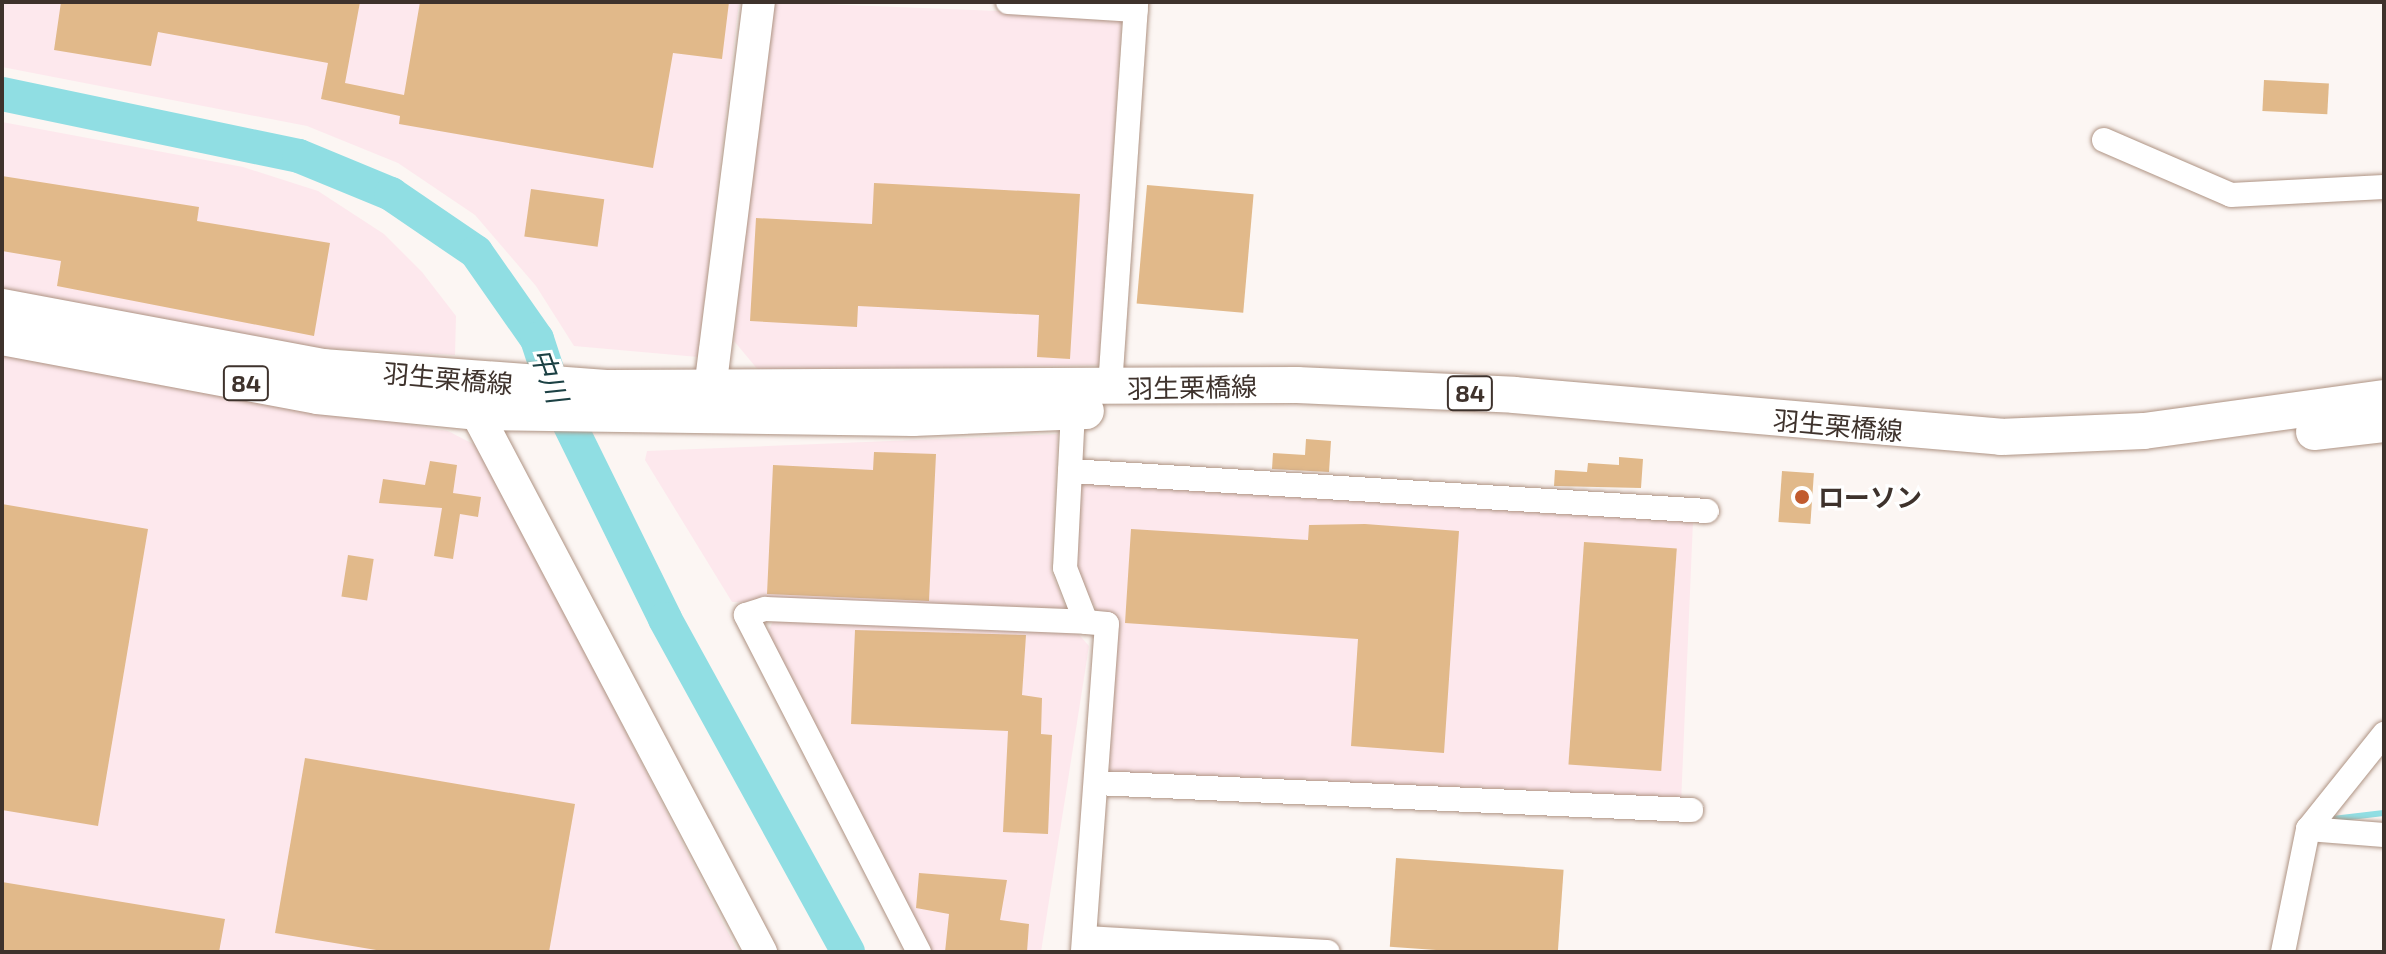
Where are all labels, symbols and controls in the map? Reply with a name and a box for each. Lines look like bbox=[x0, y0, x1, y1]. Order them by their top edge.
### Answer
water label: 中川 bbox=[525, 343, 575, 407]
street label: 羽生栗橋線 bbox=[382, 357, 514, 399]
road number: 84 bbox=[222, 363, 270, 403]
street label: 羽生栗橋線 bbox=[1127, 370, 1257, 404]
road number: 84 bbox=[1446, 373, 1494, 413]
street label: 羽生栗橋線 bbox=[1772, 404, 1904, 446]
place label: ローソン bbox=[1818, 481, 1922, 513]
marker: ローソン bbox=[1793, 488, 1811, 506]

